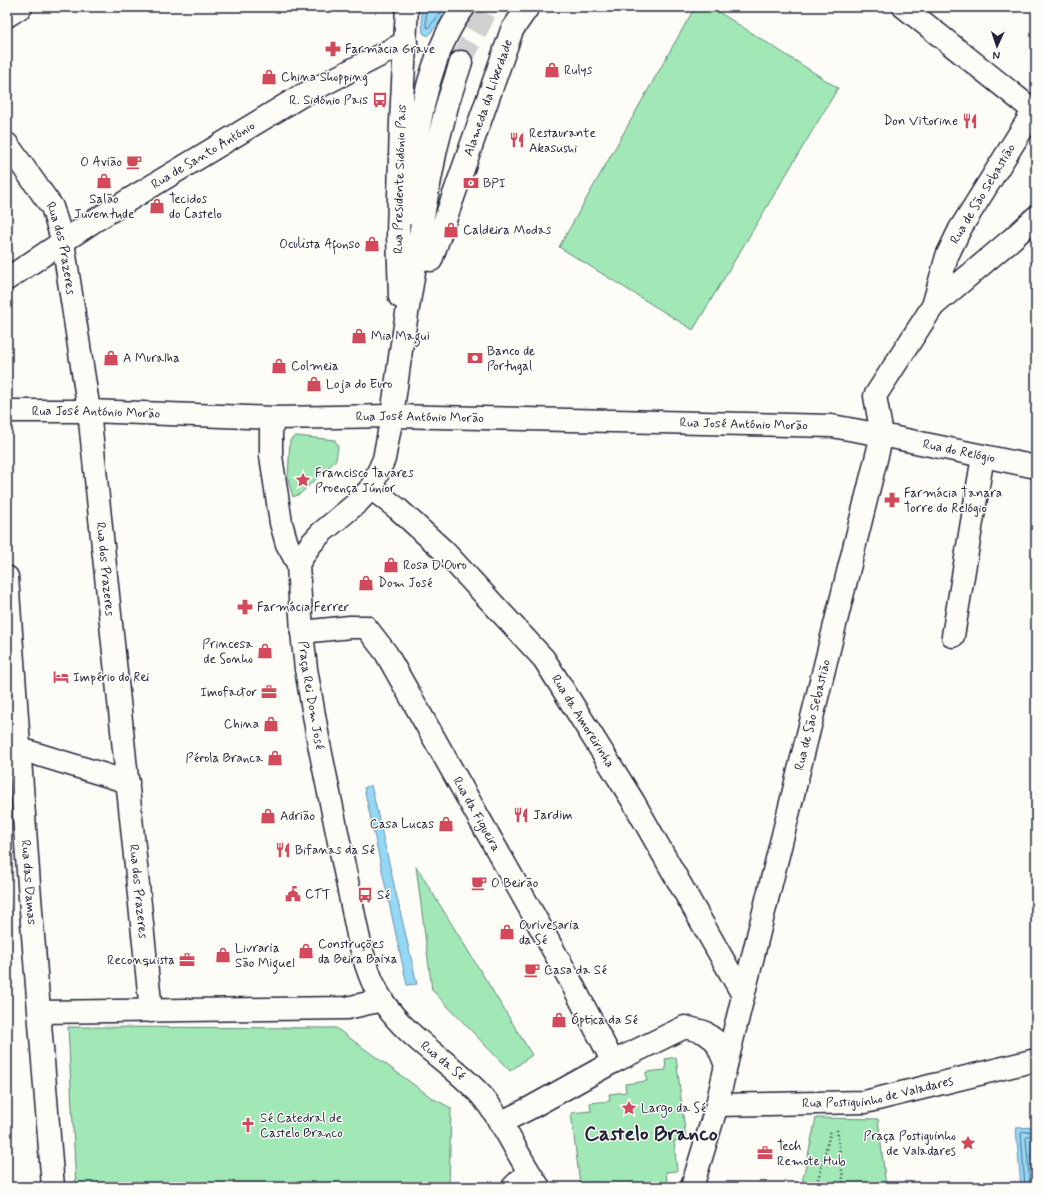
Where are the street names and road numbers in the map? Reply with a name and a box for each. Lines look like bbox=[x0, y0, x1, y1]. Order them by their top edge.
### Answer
street label: Alameda da Liberdade bbox=[460, 37, 517, 159]
street label: Rua Presidente Sidónio Pais bbox=[390, 104, 410, 254]
street label: Rua de Santo António bbox=[148, 117, 258, 193]
street label: Rua de São Sebastião bbox=[946, 140, 1020, 247]
street label: Rua dos Prazeres bbox=[42, 198, 80, 296]
street label: Rua José António Morão bbox=[32, 403, 161, 422]
street label: Rua José António Morão bbox=[356, 407, 485, 427]
street label: Rua José António Morão bbox=[679, 414, 809, 434]
street label: Rua do Relógio bbox=[921, 435, 997, 467]
street label: Rua dos Prazeres bbox=[92, 521, 119, 617]
street label: Praça Rei Dom José bbox=[295, 640, 328, 751]
street label: Rua de São Sebastião bbox=[791, 657, 835, 772]
street label: Rua da Amoreirinha bbox=[547, 671, 618, 771]
street label: Rua da Figueira bbox=[449, 774, 505, 855]
street label: Rua das Damas bbox=[17, 839, 41, 926]
street label: Rua dos Prazeres bbox=[125, 844, 152, 939]
street label: Rua da Sé bbox=[417, 1037, 469, 1084]
street label: Rua Postiguinho de Valadares bbox=[802, 1072, 955, 1112]

